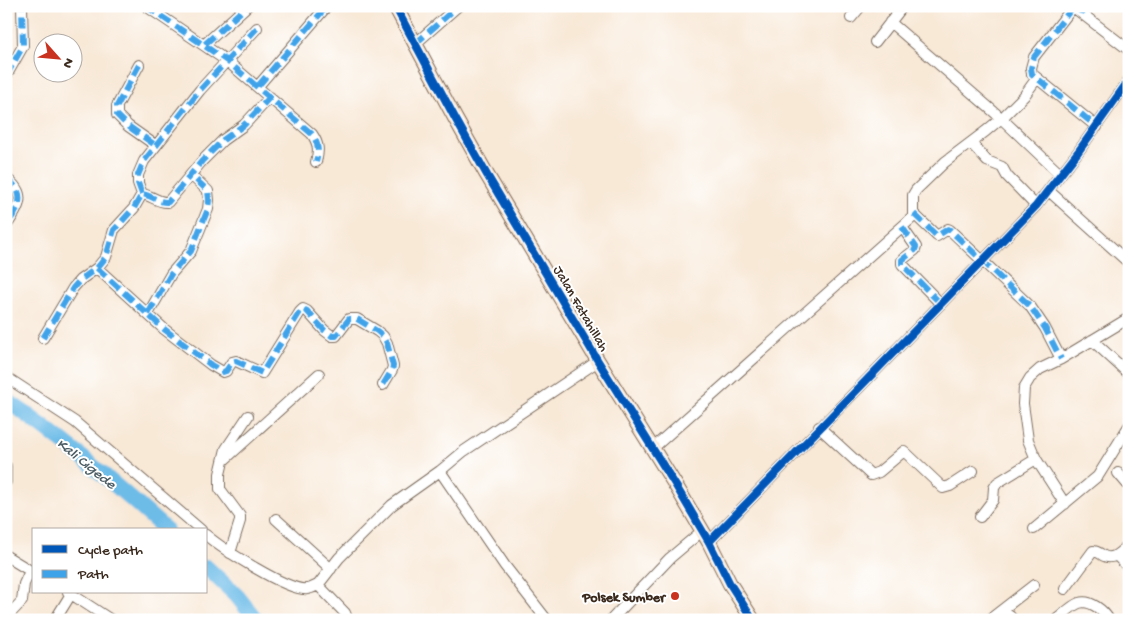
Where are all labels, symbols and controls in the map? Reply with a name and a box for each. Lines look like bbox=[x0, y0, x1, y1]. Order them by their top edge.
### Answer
north arrow bbox=[32, 32, 82, 82]
text: N bbox=[58, 55, 77, 71]
street label: Jalan Fatahillah bbox=[548, 263, 612, 356]
water label: Kali Cigede bbox=[53, 435, 120, 495]
legend bbox=[32, 528, 208, 594]
text: Cycle path bbox=[78, 542, 143, 560]
text: Path bbox=[77, 566, 109, 584]
place label: Polsek Sumber bbox=[581, 590, 667, 607]
marker: Polsek Sumber bbox=[669, 590, 681, 602]

